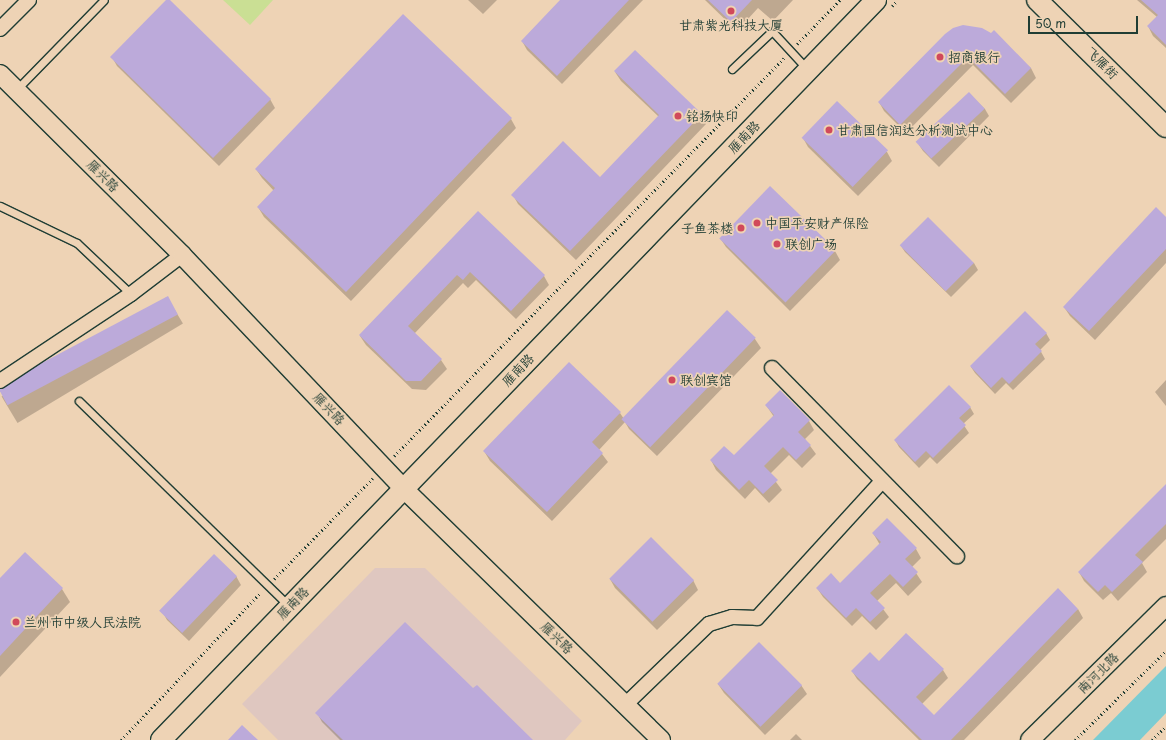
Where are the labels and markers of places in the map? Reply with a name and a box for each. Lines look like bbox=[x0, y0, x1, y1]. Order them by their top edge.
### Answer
marker: 甘肃紫光科技大厦 bbox=[726, 6, 736, 16]
place label: 甘肃紫光科技大厦 bbox=[679, 17, 783, 33]
place label: 招商银行 bbox=[948, 49, 1000, 65]
marker: 招商银行 bbox=[935, 52, 945, 62]
place label: 铭扬快印 bbox=[686, 108, 738, 124]
marker: 铭扬快印 bbox=[673, 111, 683, 121]
place label: 甘肃国信润达分析测试中心 bbox=[837, 122, 993, 138]
marker: 甘肃国信润达分析测试中心 bbox=[824, 125, 834, 135]
place label: 中国平安财产保险 bbox=[765, 215, 869, 231]
marker: 中国平安财产保险 bbox=[752, 218, 762, 228]
place label: 子鱼茶楼 bbox=[681, 220, 733, 236]
marker: 子鱼茶楼 bbox=[736, 223, 746, 233]
place label: 联创广场 bbox=[785, 236, 837, 252]
marker: 联创广场 bbox=[772, 239, 782, 249]
place label: 联创宾馆 bbox=[680, 372, 732, 388]
marker: 联创宾馆 bbox=[667, 375, 677, 385]
place label: 兰州市中级人民法院 bbox=[24, 614, 141, 630]
marker: 兰州市中级人民法院 bbox=[11, 617, 21, 627]

